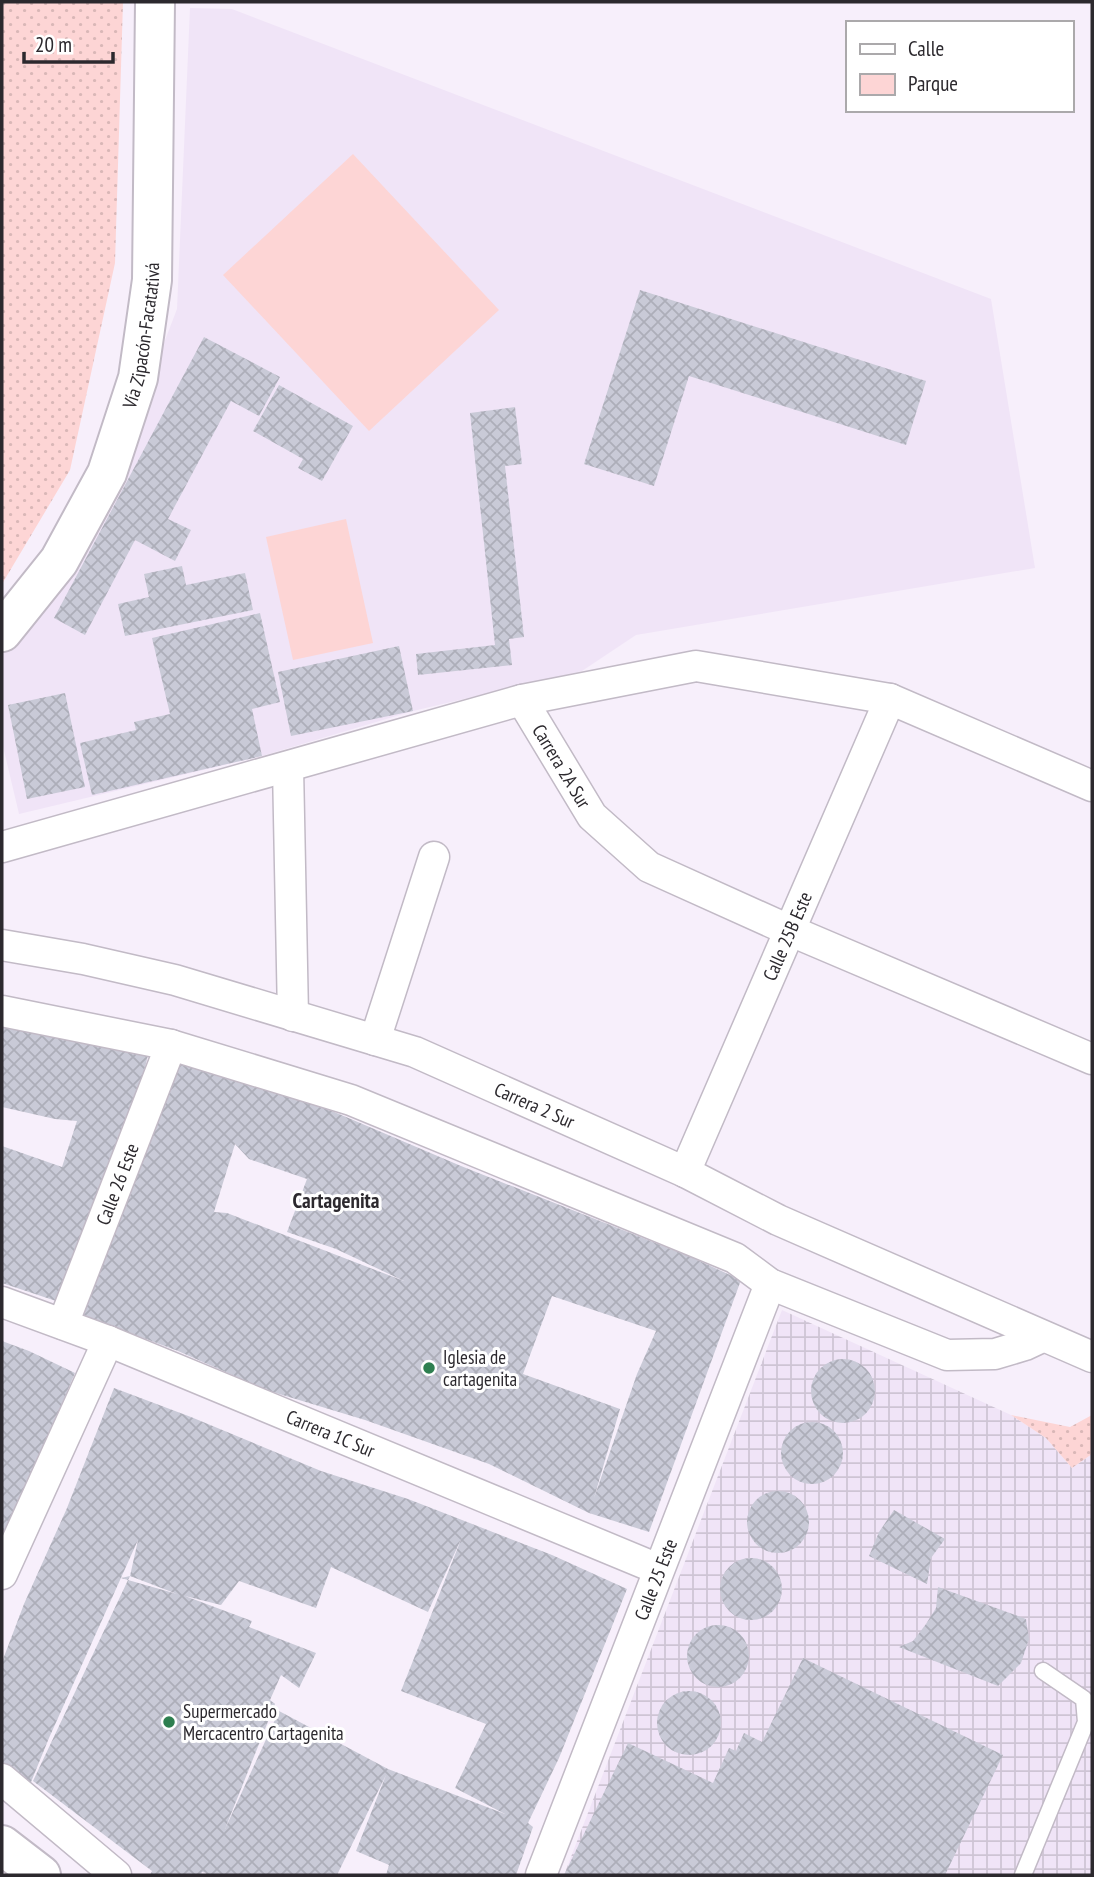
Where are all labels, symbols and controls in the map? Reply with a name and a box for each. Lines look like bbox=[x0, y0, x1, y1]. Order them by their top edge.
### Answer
scale bar bbox=[24, 21, 114, 65]
legend bbox=[846, 21, 1073, 112]
text: 20 m bbox=[35, 31, 72, 58]
text: Calle bbox=[908, 35, 944, 62]
text: Parque bbox=[908, 70, 958, 97]
street label: Vía Zipacón-Facatativá bbox=[117, 262, 164, 412]
street label: Carrera 2A Sur bbox=[527, 720, 597, 813]
street label: Calle 25B Este bbox=[757, 888, 817, 984]
street label: Carrera 2 Sur bbox=[491, 1077, 579, 1134]
street label: Calle 26 Este bbox=[91, 1140, 144, 1228]
district label: Cartagenita bbox=[293, 1187, 380, 1214]
place label: Iglesia de cartagenita bbox=[443, 1345, 517, 1391]
marker: Iglesia de cartagenita bbox=[421, 1360, 437, 1376]
street label: Carrera 1C Sur bbox=[283, 1404, 379, 1463]
street label: Calle 25 Este bbox=[629, 1535, 682, 1624]
place label: Supermercado Mercacentro Cartagenita bbox=[183, 1699, 344, 1745]
marker: Supermercado Mercacentro Cartagenita bbox=[161, 1714, 177, 1730]

